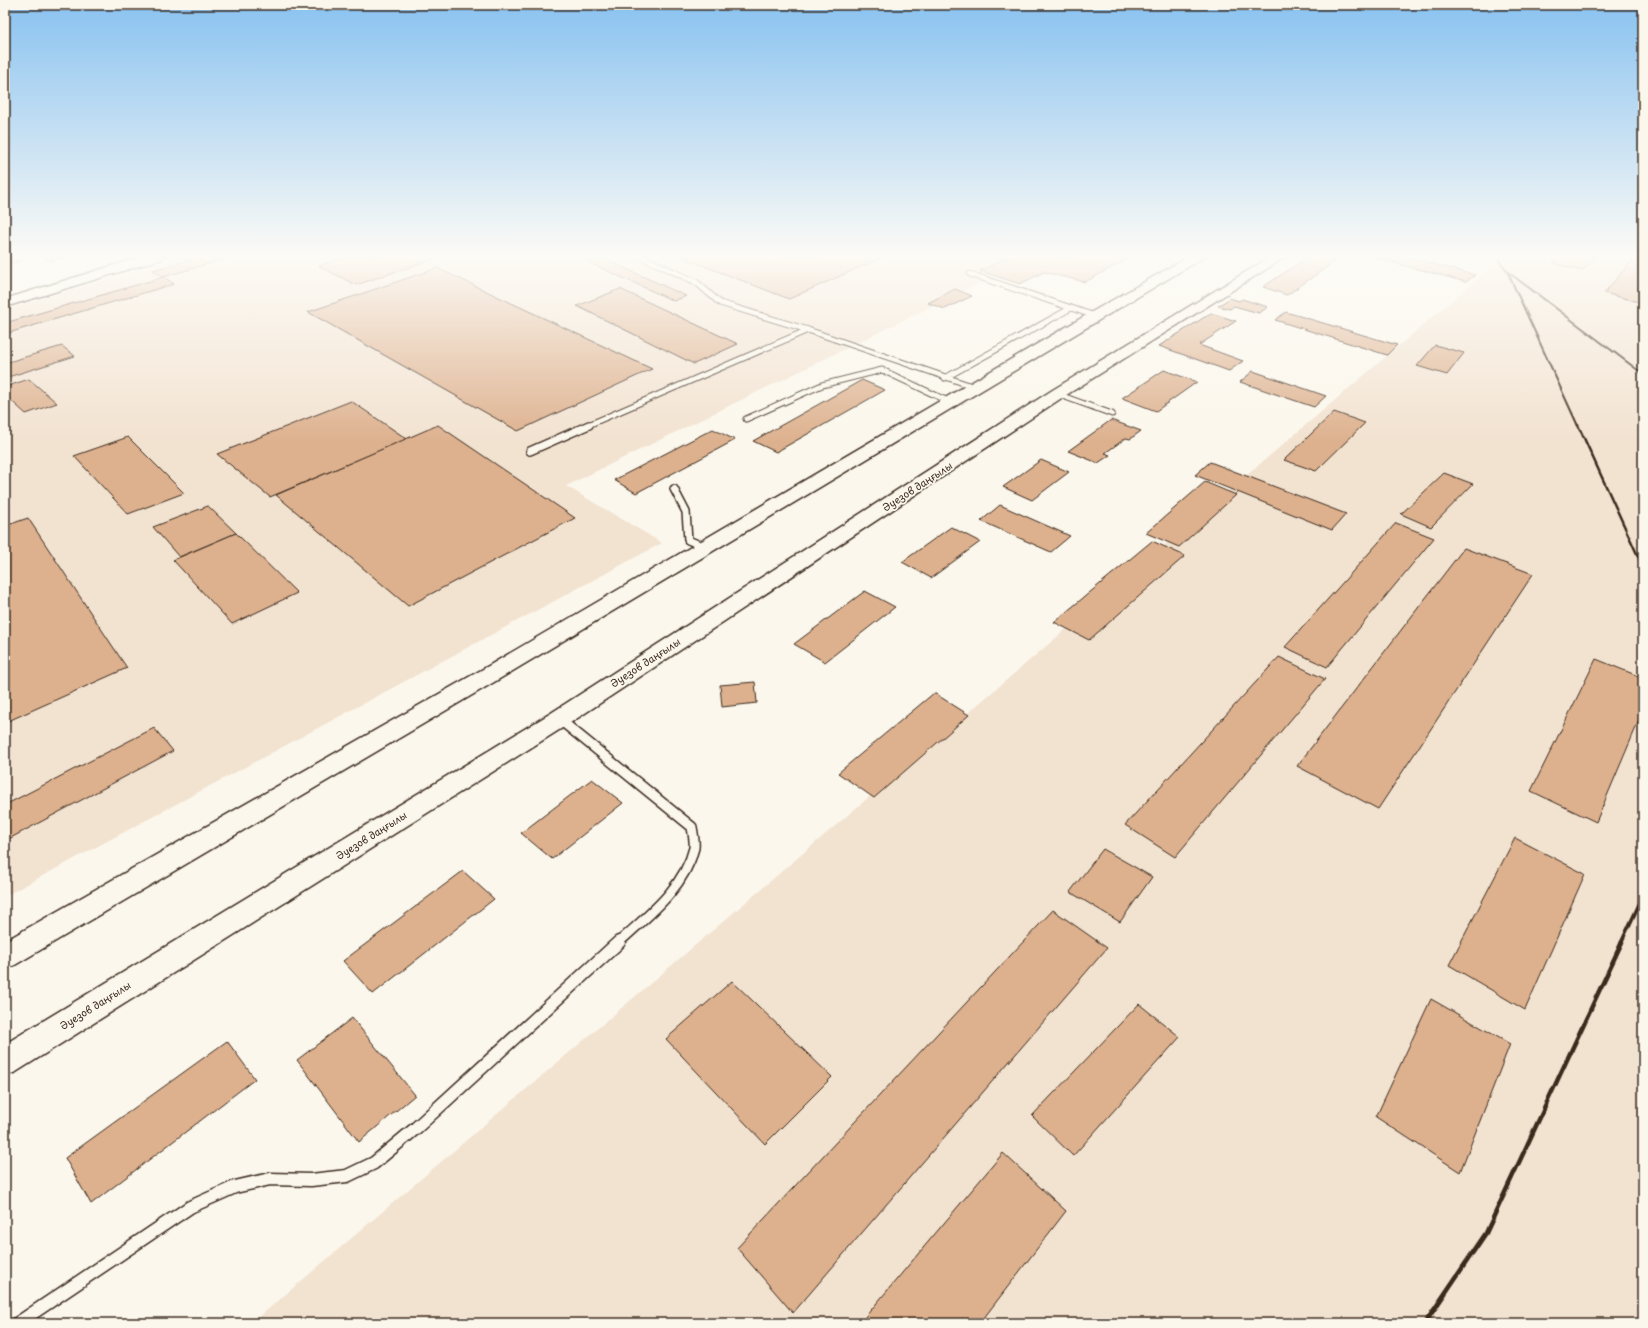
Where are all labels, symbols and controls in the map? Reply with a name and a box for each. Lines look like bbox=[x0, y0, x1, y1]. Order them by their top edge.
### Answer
street label: Әуезов даңғылы bbox=[879, 458, 955, 514]
street label: Әуезов даңғылы bbox=[607, 634, 683, 690]
street label: Әуезов даңғылы bbox=[333, 807, 409, 863]
street label: Әуезов даңғылы bbox=[57, 977, 133, 1033]

